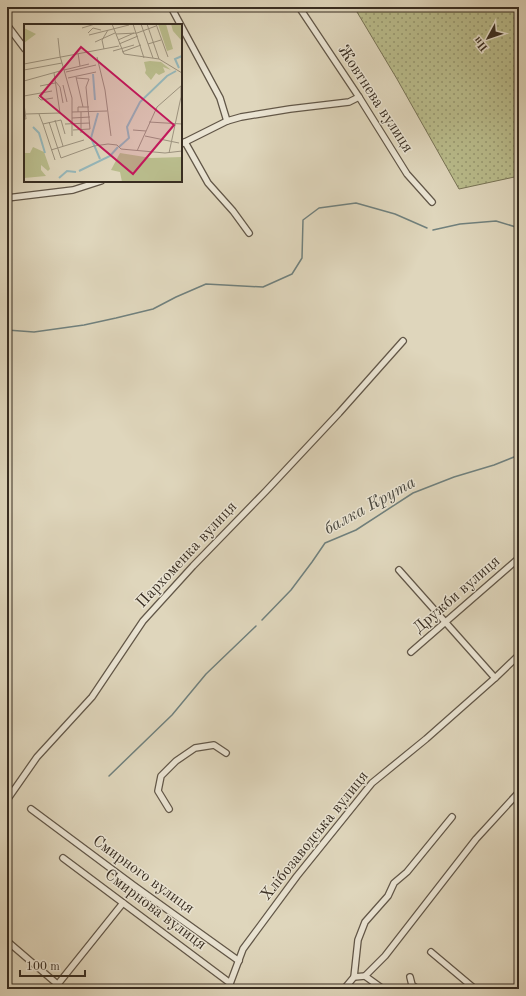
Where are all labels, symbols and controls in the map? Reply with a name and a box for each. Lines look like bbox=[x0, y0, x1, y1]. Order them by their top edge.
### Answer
north arrow bbox=[468, 18, 508, 58]
inset map bbox=[24, 24, 182, 182]
text: Пн bbox=[472, 34, 491, 53]
street label: Жовтнева вулиця bbox=[334, 42, 416, 156]
water label: балка Крута bbox=[321, 474, 419, 538]
street label: Пархоменка вулиця bbox=[134, 499, 240, 611]
street label: Дружби вулиця bbox=[411, 553, 503, 637]
street label: Хлібозаводська вулиця bbox=[258, 768, 372, 904]
street label: Смирного вулиця bbox=[89, 833, 197, 917]
street label: Смирнова вулиця bbox=[101, 867, 209, 953]
scale bar bbox=[20, 952, 85, 978]
text: 100 m bbox=[26, 961, 60, 973]

